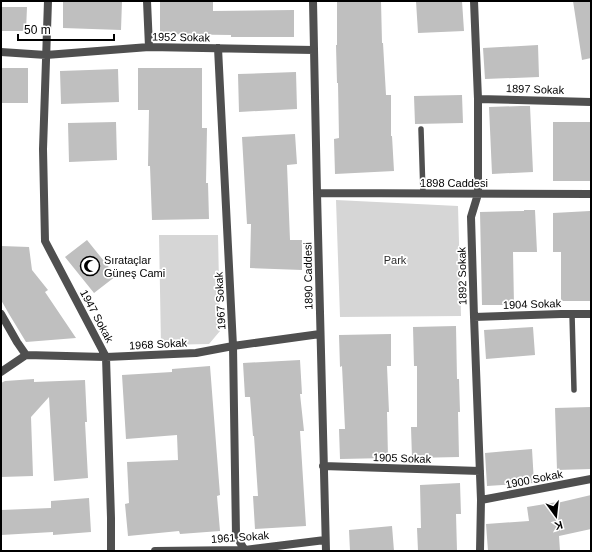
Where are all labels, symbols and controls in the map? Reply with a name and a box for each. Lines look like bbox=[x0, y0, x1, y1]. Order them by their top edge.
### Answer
scale bar bbox=[18, 16, 114, 42]
text: 50 m bbox=[24, 23, 51, 37]
street label: 1952 Sokak bbox=[152, 30, 211, 44]
street label: 1897 Sokak bbox=[506, 82, 565, 96]
street label: 1898 Caddesi bbox=[420, 177, 488, 189]
street label: 1890 Caddesi bbox=[301, 242, 315, 310]
street label: 1892 Sokak bbox=[455, 246, 469, 305]
place label: Sırataçlar Güneş Cami bbox=[104, 254, 165, 279]
park label: Park bbox=[384, 254, 407, 266]
mosque icon: Sırataçlar Güneş Cami bbox=[79, 255, 101, 277]
street label: 1967 Sokak bbox=[212, 271, 228, 330]
street label: 1947 Sokak bbox=[78, 288, 116, 345]
street label: 1904 Sokak bbox=[503, 297, 562, 311]
street label: 1968 Sokak bbox=[129, 336, 188, 352]
street label: 1905 Sokak bbox=[373, 451, 432, 465]
street label: 1900 Sokak bbox=[504, 467, 564, 490]
north arrow bbox=[536, 496, 576, 536]
text: K bbox=[553, 519, 564, 532]
street label: 1961 Sokak bbox=[211, 529, 270, 545]

